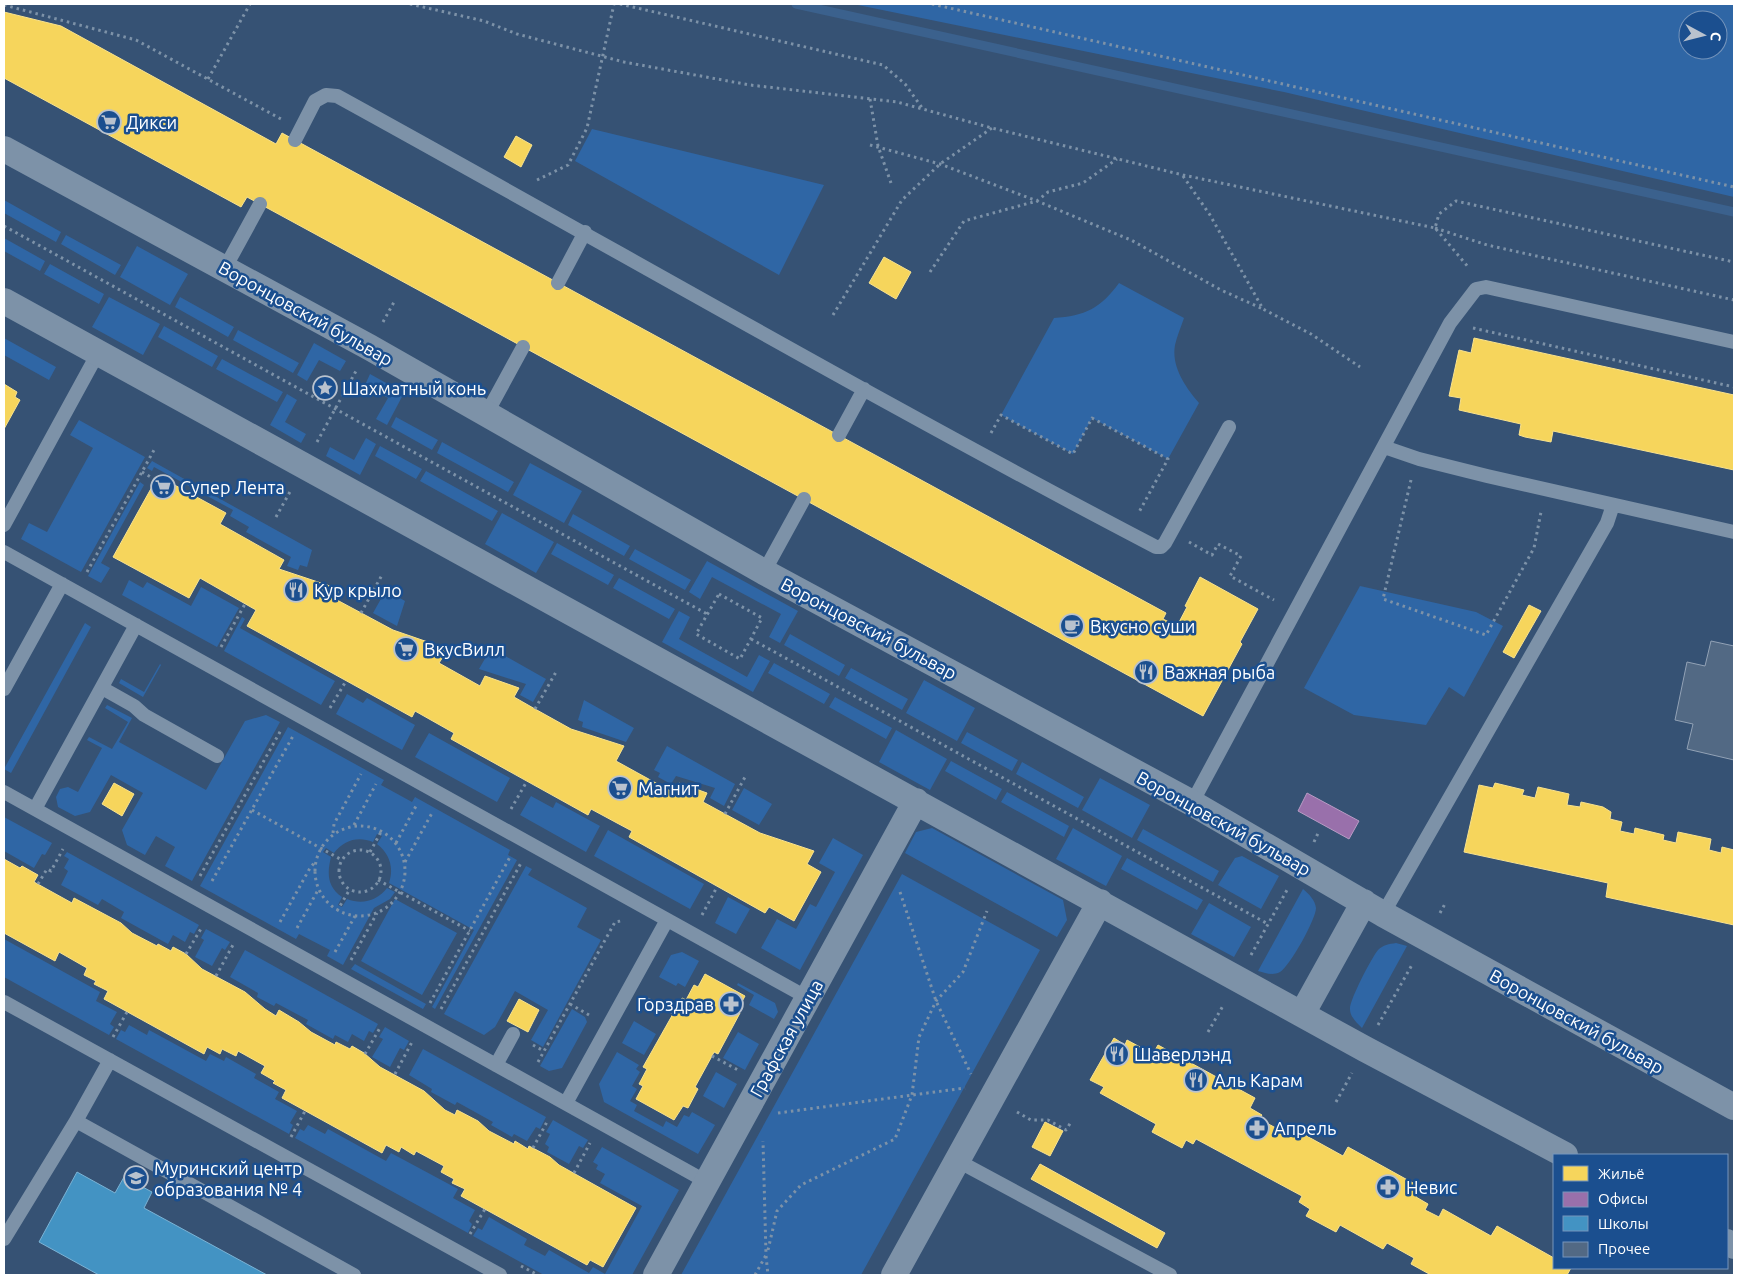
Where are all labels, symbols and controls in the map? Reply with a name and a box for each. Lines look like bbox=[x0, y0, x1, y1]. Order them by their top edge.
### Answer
north arrow bbox=[1678, 10, 1728, 60]
text: С bbox=[1707, 31, 1724, 42]
supermarket icon: Дикси bbox=[96, 109, 122, 135]
place label: Дикси bbox=[126, 112, 177, 132]
street label: Воронцовский бульвар bbox=[215, 257, 397, 369]
place icon: Шахматный конь bbox=[312, 375, 338, 401]
place label: Шахматный конь bbox=[342, 378, 486, 398]
supermarket icon: Супер Лента bbox=[150, 474, 176, 500]
place label: Супер Лента bbox=[180, 477, 285, 497]
street label: Воронцовский бульвар bbox=[778, 573, 960, 683]
restaurant icon: Кур крыло bbox=[283, 577, 309, 603]
place label: Кур крыло bbox=[314, 580, 402, 600]
cafe icon: Вкусно суши bbox=[1059, 613, 1085, 639]
place label: Вкусно суши bbox=[1090, 616, 1195, 636]
supermarket icon: ВкусВилл bbox=[393, 636, 419, 662]
place label: ВкусВилл bbox=[424, 639, 505, 659]
restaurant icon: Важная рыба bbox=[1133, 659, 1159, 685]
place label: Важная рыба bbox=[1164, 662, 1275, 682]
street label: Воронцовский бульвар bbox=[1133, 767, 1315, 879]
supermarket icon: Магнит bbox=[607, 775, 633, 801]
place label: Магнит bbox=[638, 778, 699, 798]
street label: Воронцовский бульвар bbox=[1486, 965, 1668, 1077]
street label: Графская улица bbox=[746, 976, 826, 1100]
pharmacy icon: Горздрав bbox=[718, 991, 744, 1017]
place label: Горздрав bbox=[637, 994, 714, 1014]
restaurant icon: Шаверлэнд bbox=[1104, 1041, 1130, 1067]
place label: Шаверлэнд bbox=[1134, 1044, 1232, 1064]
restaurant icon: Аль Карам bbox=[1183, 1067, 1209, 1093]
place label: Аль Карам bbox=[1214, 1070, 1303, 1090]
pharmacy icon: Апрель bbox=[1244, 1115, 1270, 1141]
place label: Апрель bbox=[1274, 1118, 1336, 1138]
legend bbox=[1553, 1154, 1728, 1269]
place label: Муринский центр образования № 4 bbox=[154, 1158, 303, 1199]
school or university icon: Муринский центр образования № 4 bbox=[123, 1165, 149, 1191]
text: Жильё bbox=[1598, 1165, 1645, 1182]
pharmacy icon: Невис bbox=[1375, 1174, 1401, 1200]
place label: Невис bbox=[1406, 1177, 1457, 1197]
text: Офисы bbox=[1598, 1190, 1648, 1207]
text: Школы bbox=[1598, 1215, 1649, 1232]
text: Прочее bbox=[1598, 1240, 1650, 1257]

